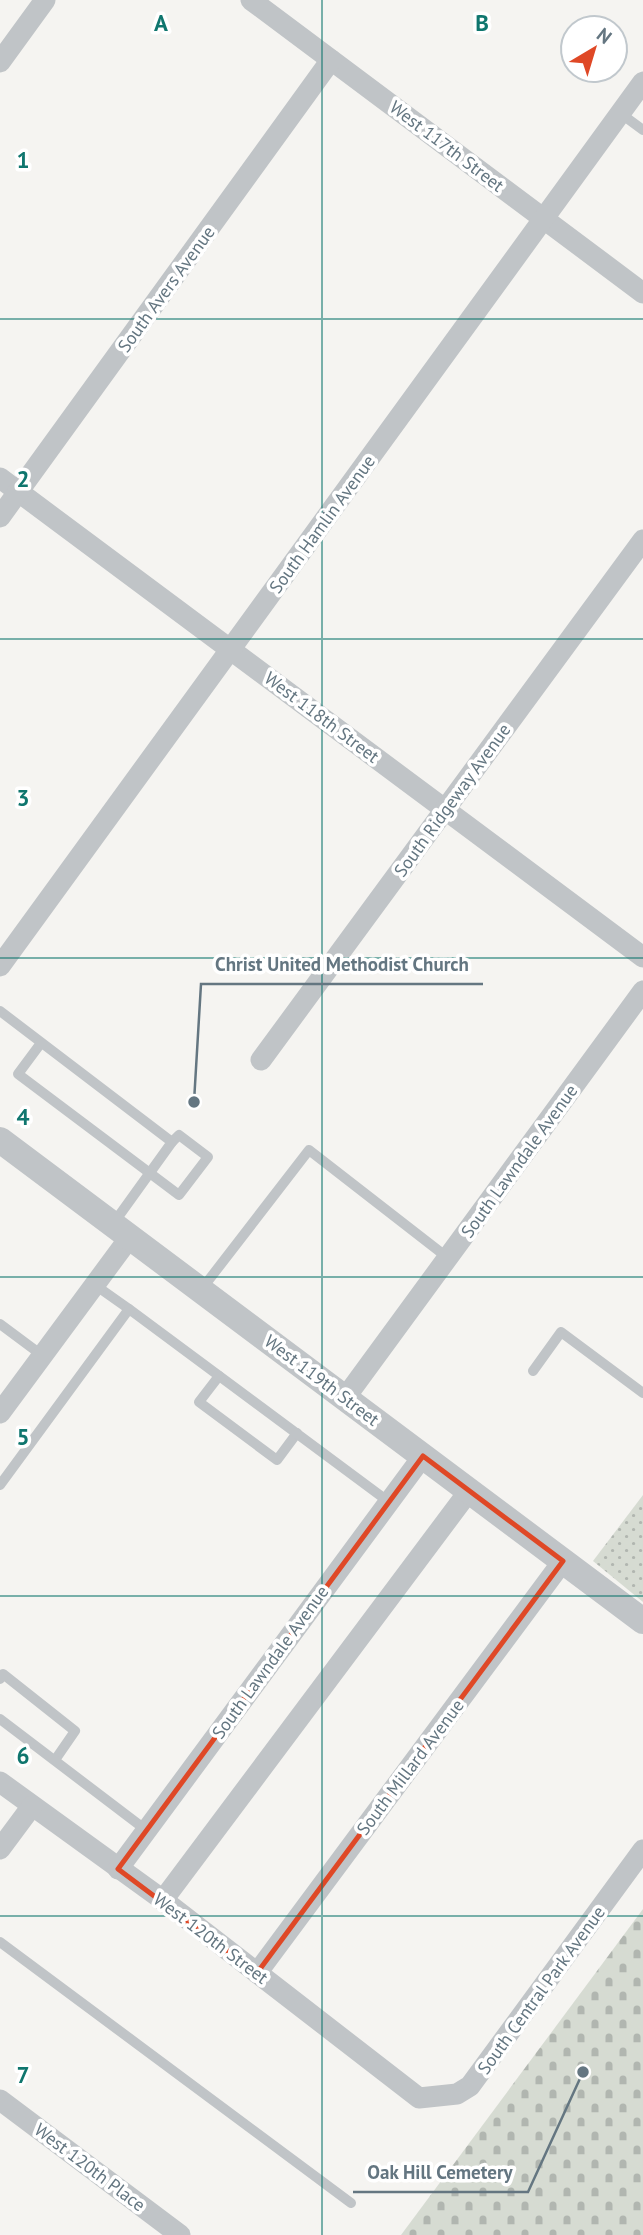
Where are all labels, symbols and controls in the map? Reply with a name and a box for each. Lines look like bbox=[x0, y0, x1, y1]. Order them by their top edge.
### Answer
text: A bbox=[154, 8, 168, 37]
text: B bbox=[475, 8, 489, 37]
north arrow bbox=[559, 14, 629, 84]
text: N bbox=[592, 22, 617, 49]
street label: West 117th Street bbox=[385, 95, 509, 197]
text: 1 bbox=[16, 145, 30, 174]
street label: South Avers Avenue bbox=[112, 221, 220, 357]
street label: South Hamlin Avenue bbox=[264, 450, 380, 598]
text: 2 bbox=[16, 464, 30, 493]
street label: West 118th Street bbox=[260, 666, 384, 768]
street label: South Ridgeway Avenue bbox=[389, 719, 515, 881]
text: 3 bbox=[16, 783, 30, 812]
callout: Christ United Methodist Church bbox=[201, 944, 483, 984]
text: Christ United Methodist Church bbox=[215, 952, 469, 976]
street label: South Lawndale Avenue bbox=[456, 1080, 582, 1242]
text: 4 bbox=[16, 1102, 30, 1131]
street label: West 119th Street bbox=[260, 1329, 384, 1431]
text: 5 bbox=[16, 1422, 30, 1451]
street label: South Lawndale Avenue bbox=[207, 1581, 333, 1743]
street label: South Millard Avenue bbox=[351, 1694, 469, 1840]
text: 6 bbox=[16, 1741, 30, 1770]
street label: West 120th Street bbox=[149, 1887, 273, 1989]
street label: South Central Park Avenue bbox=[472, 1901, 610, 2079]
text: 7 bbox=[16, 2060, 30, 2089]
street label: West 120th Place bbox=[30, 2118, 150, 2216]
callout: Oak Hill Cemetery bbox=[353, 2152, 528, 2192]
text: Oak Hill Cemetery bbox=[367, 2160, 514, 2184]

